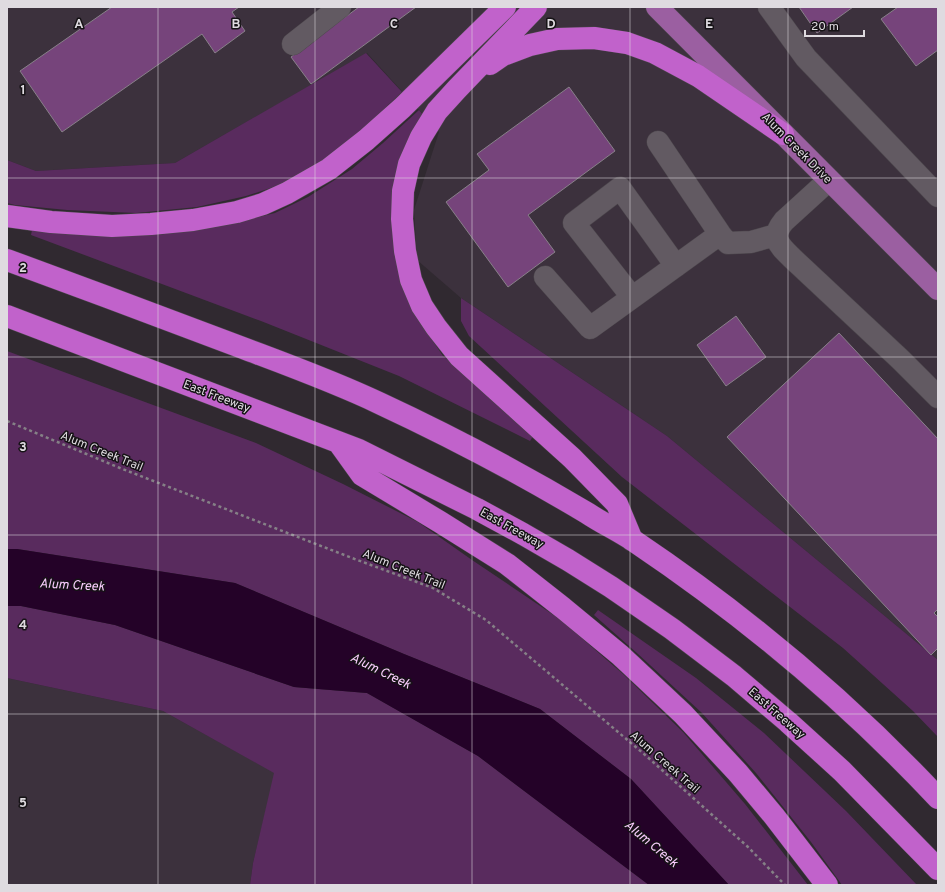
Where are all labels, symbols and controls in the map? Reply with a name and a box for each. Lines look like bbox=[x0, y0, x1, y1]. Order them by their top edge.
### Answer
scale bar bbox=[805, 12, 864, 38]
text: A bbox=[74, 17, 84, 33]
text: B bbox=[232, 17, 241, 33]
text: C bbox=[390, 17, 398, 33]
text: D bbox=[546, 17, 556, 33]
text: E bbox=[705, 17, 713, 33]
text: 20 m bbox=[811, 19, 839, 35]
text: 1 bbox=[20, 83, 26, 99]
street label: Alum Creek Drive bbox=[757, 110, 835, 188]
text: 2 bbox=[19, 261, 27, 277]
street label: East Freeway bbox=[181, 377, 252, 417]
street label: Alum Creek Trail bbox=[58, 428, 145, 476]
text: 3 bbox=[19, 440, 27, 456]
street label: East Freeway bbox=[477, 505, 546, 553]
street label: Alum Creek Trail bbox=[360, 546, 447, 594]
water label: Alum Creek bbox=[39, 576, 105, 596]
text: 4 bbox=[19, 618, 27, 634]
water label: Alum Creek bbox=[347, 650, 413, 693]
street label: East Freeway bbox=[744, 685, 808, 743]
street label: Alum Creek Trail bbox=[626, 728, 703, 798]
text: 5 bbox=[19, 796, 27, 812]
water label: Alum Creek bbox=[621, 817, 681, 872]

